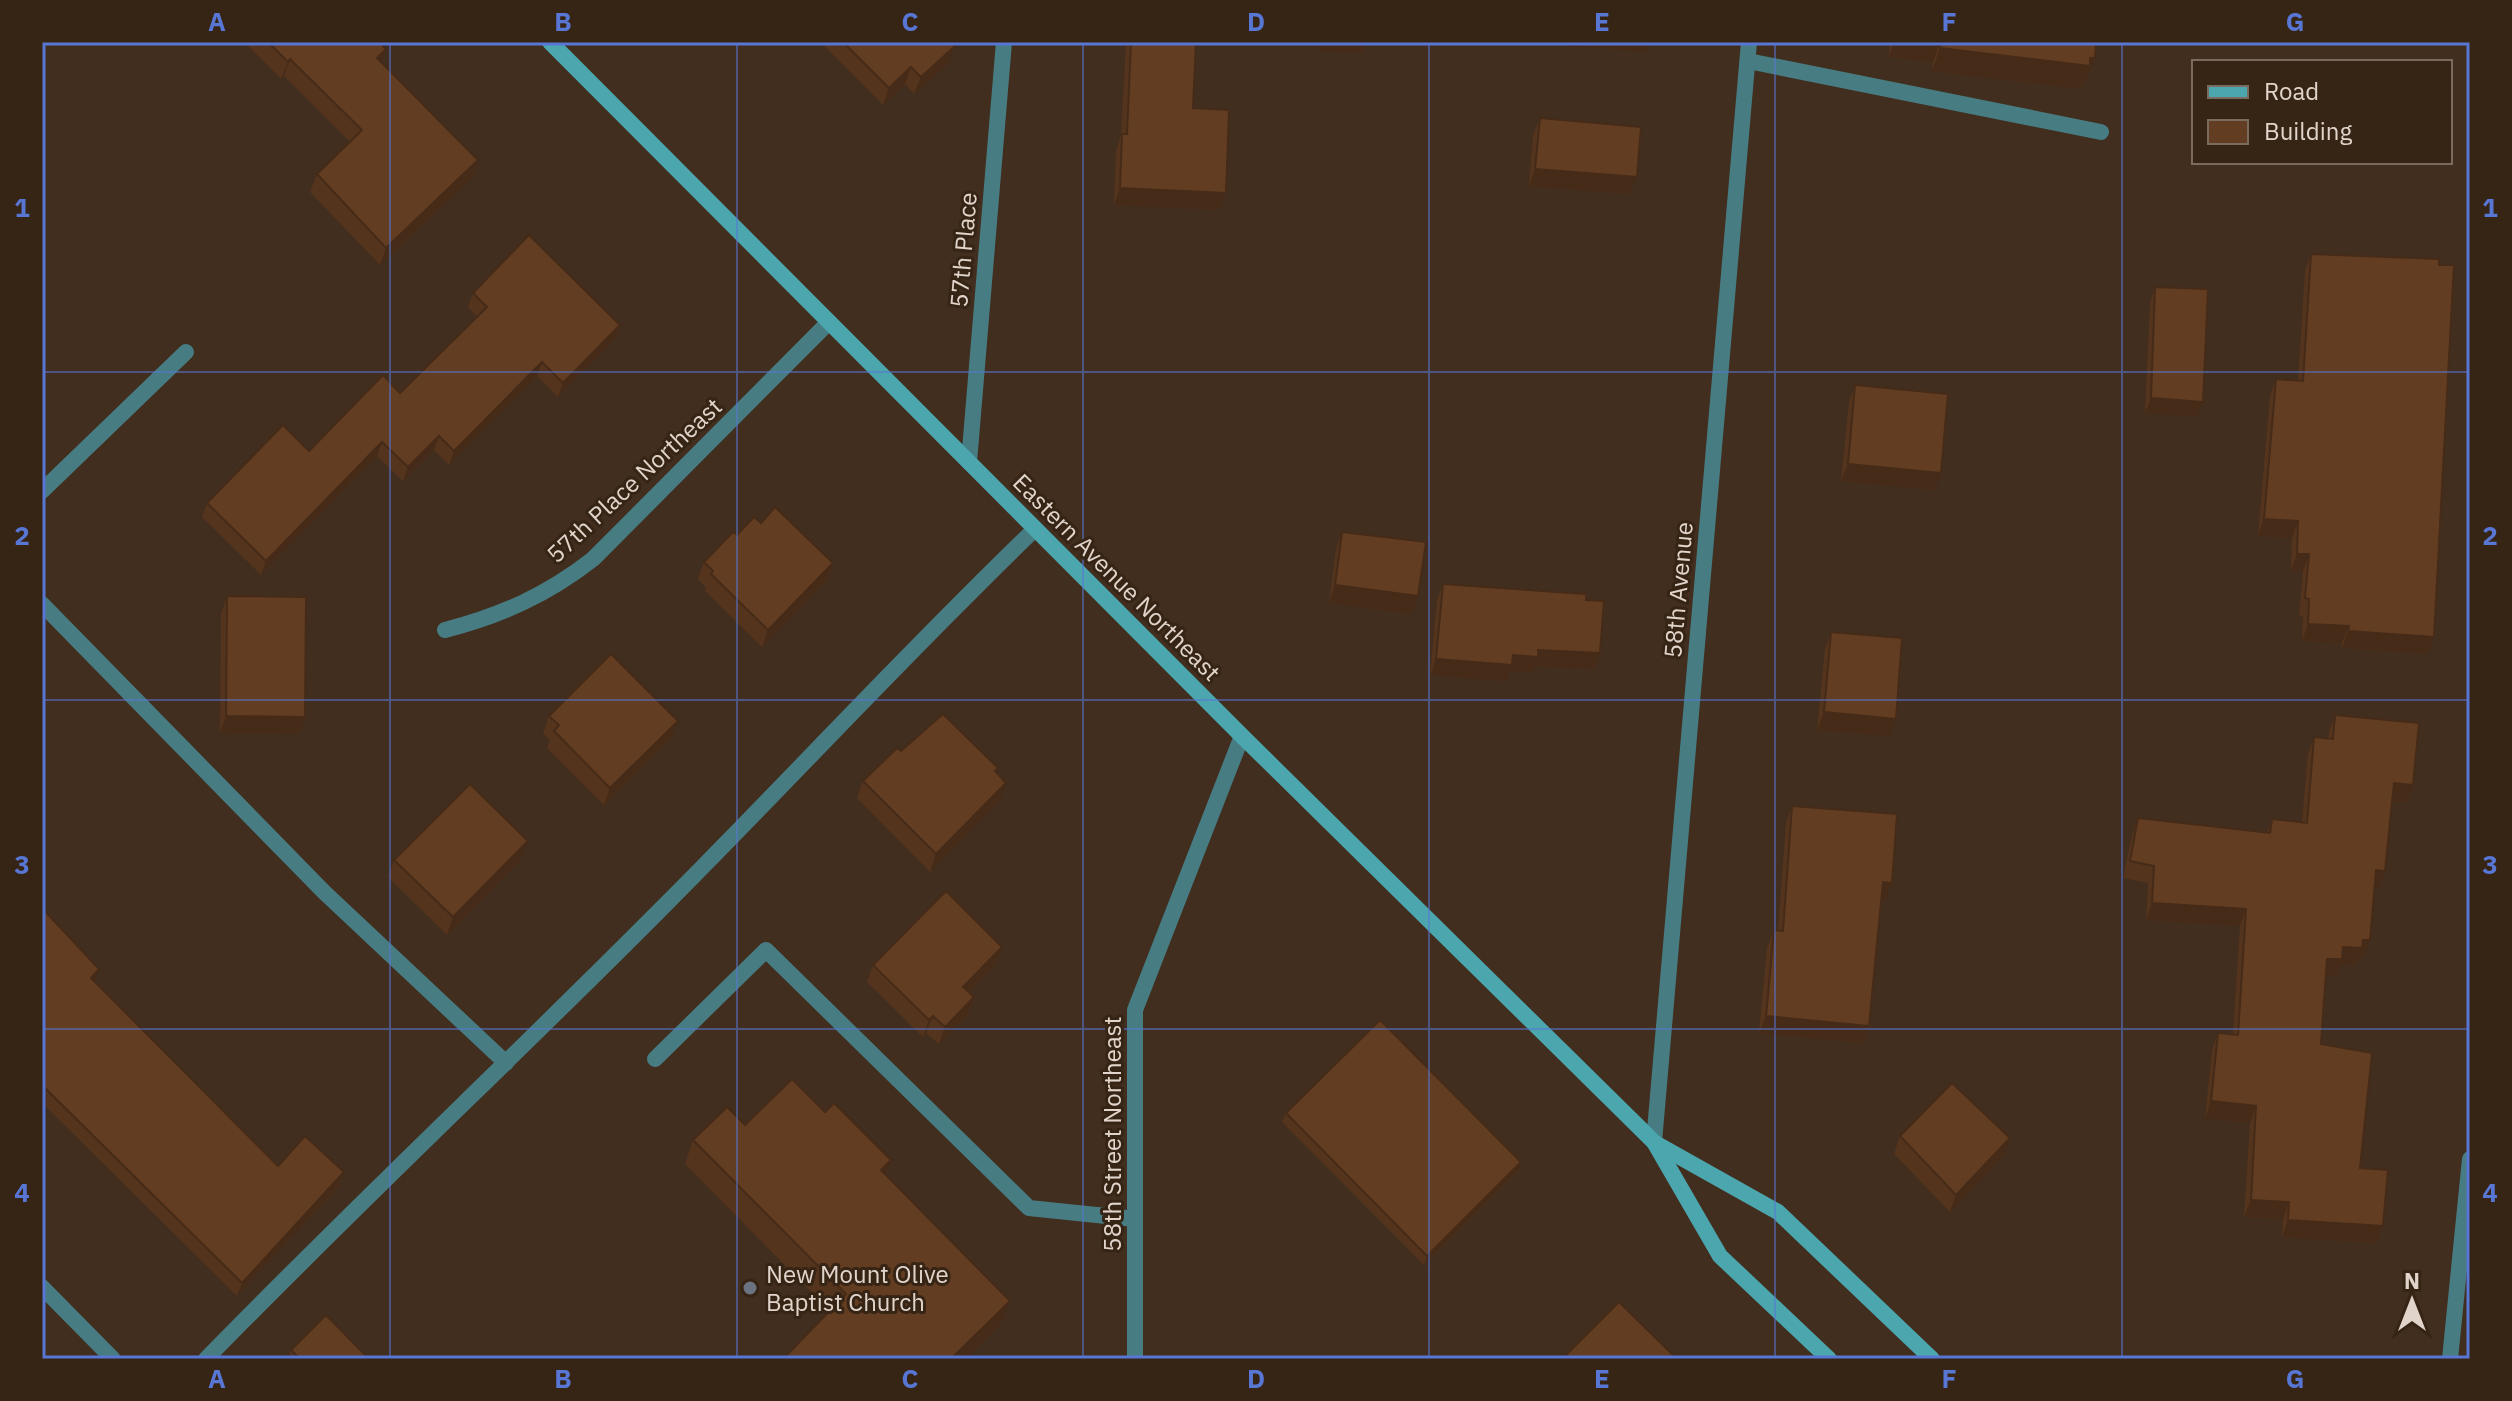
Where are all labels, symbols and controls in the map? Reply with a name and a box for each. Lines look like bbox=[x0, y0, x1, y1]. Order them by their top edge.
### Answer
text: A bbox=[208, 4, 226, 38]
text: B bbox=[554, 4, 572, 38]
text: C bbox=[902, 4, 919, 38]
text: D bbox=[1247, 4, 1265, 38]
text: E bbox=[1594, 4, 1610, 38]
text: F bbox=[1941, 4, 1957, 38]
text: G bbox=[2286, 4, 2304, 38]
legend bbox=[2192, 60, 2452, 164]
text: Road bbox=[2264, 75, 2319, 107]
text: Building bbox=[2264, 115, 2352, 147]
text: 1 bbox=[14, 190, 30, 224]
text: 1 bbox=[2482, 190, 2498, 224]
street label: 57th Place bbox=[942, 191, 984, 309]
street label: 57th Place Northeast bbox=[540, 390, 728, 570]
street label: Eastern Avenue Northeast bbox=[1006, 466, 1228, 688]
text: 2 bbox=[14, 518, 30, 552]
text: 2 bbox=[2482, 518, 2498, 552]
street label: 58th Avenue bbox=[1656, 521, 1700, 659]
text: 3 bbox=[14, 847, 30, 881]
text: 3 bbox=[2482, 847, 2498, 881]
street label: 58th Street Northeast bbox=[1096, 1016, 1128, 1252]
text: 4 bbox=[14, 1175, 30, 1209]
text: 4 bbox=[2482, 1175, 2498, 1209]
place label: New Mount Olive Baptist Church bbox=[766, 1258, 949, 1318]
north arrow bbox=[2372, 1261, 2452, 1341]
text: N bbox=[2404, 1266, 2420, 1295]
marker: New Mount Olive Baptist Church bbox=[741, 1279, 759, 1297]
text: A bbox=[208, 1361, 226, 1395]
text: B bbox=[554, 1361, 572, 1395]
text: C bbox=[902, 1361, 919, 1395]
text: D bbox=[1247, 1361, 1265, 1395]
text: E bbox=[1594, 1361, 1610, 1395]
text: F bbox=[1941, 1361, 1957, 1395]
text: G bbox=[2286, 1361, 2304, 1395]

